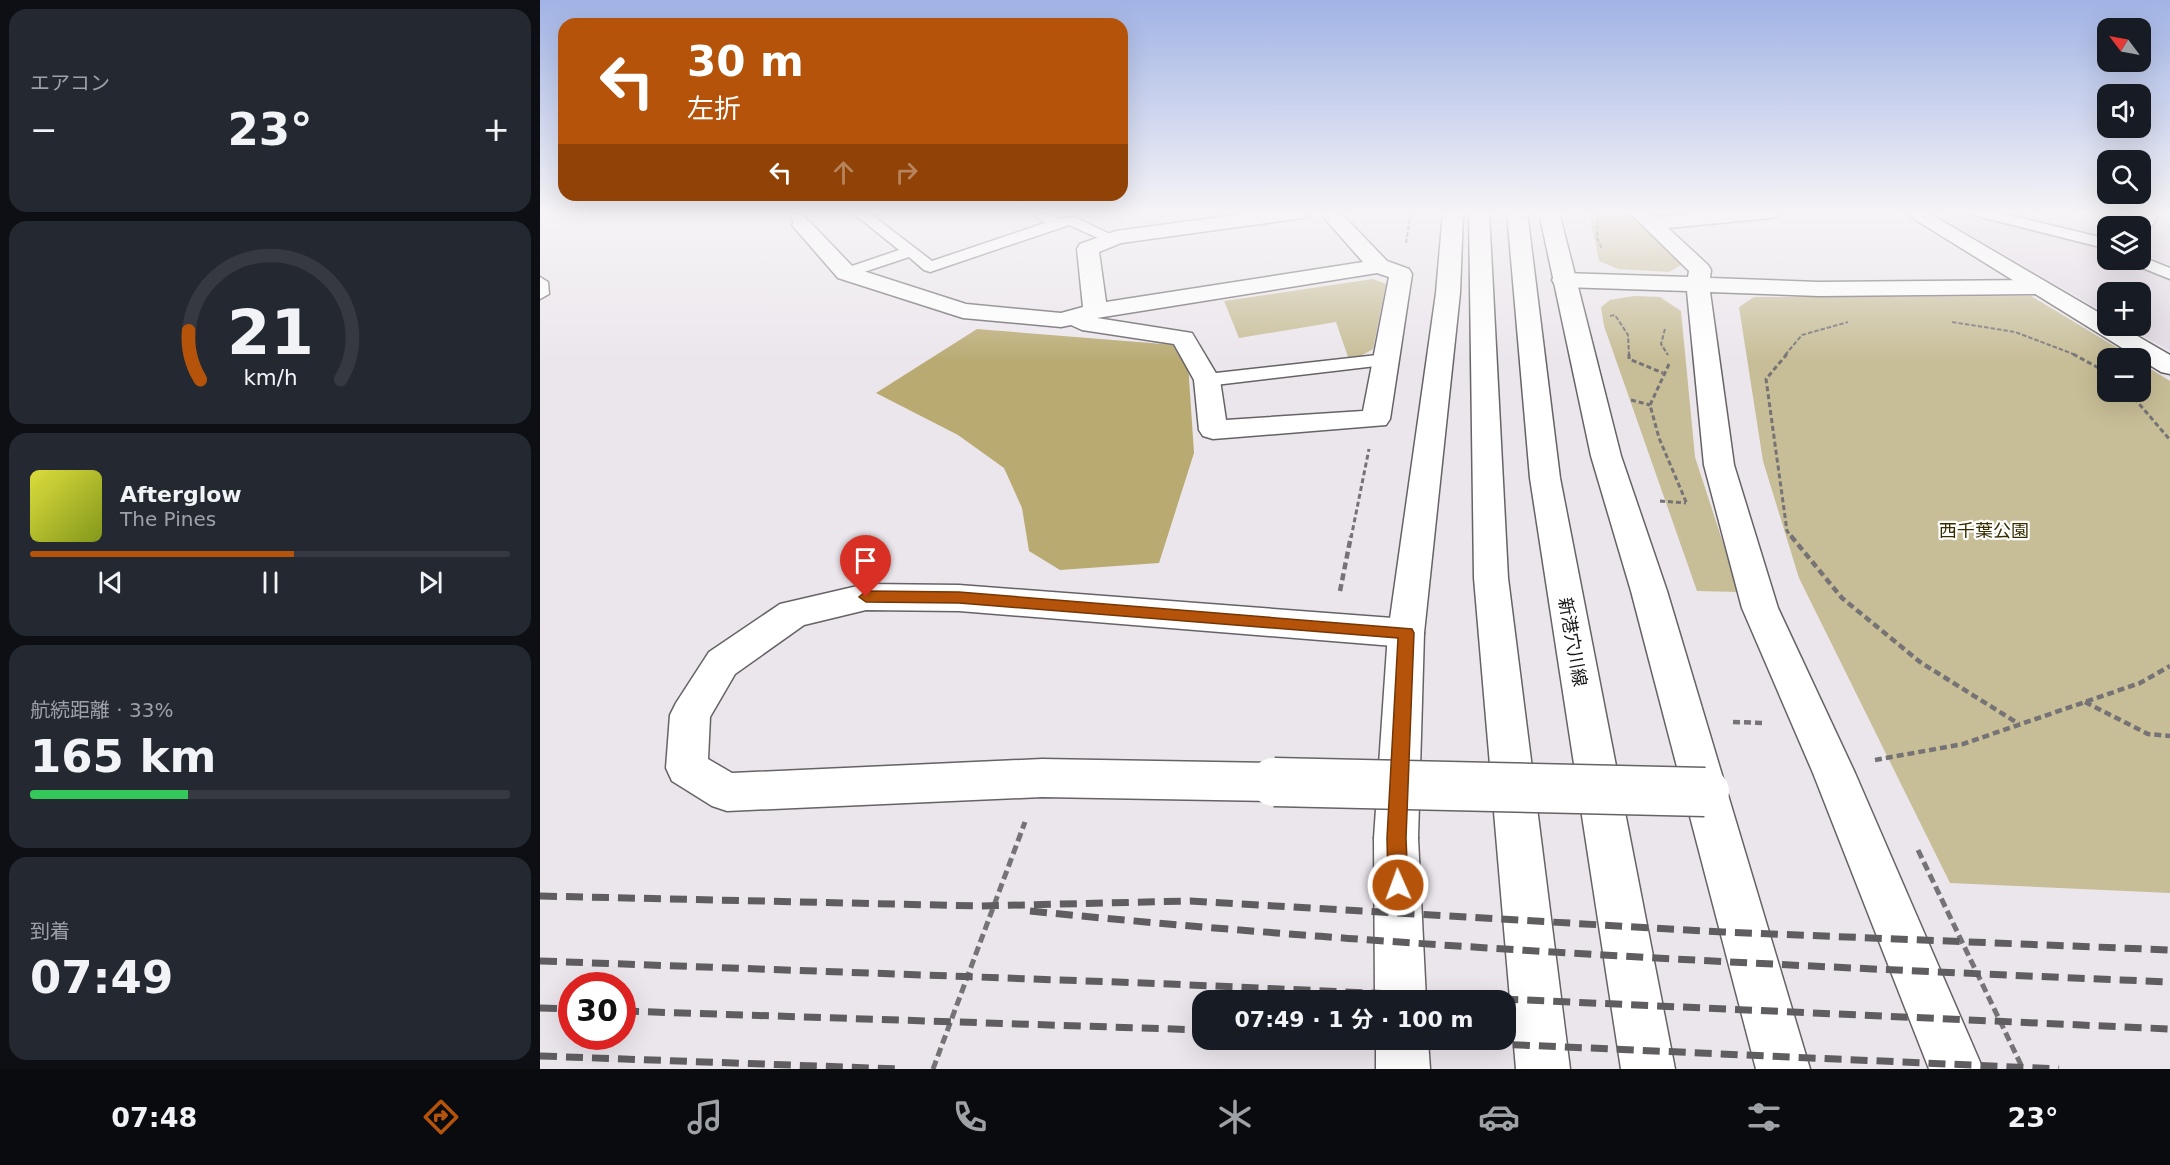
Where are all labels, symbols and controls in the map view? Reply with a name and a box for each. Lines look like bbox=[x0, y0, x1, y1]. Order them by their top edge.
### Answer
north arrow bbox=[2097, 18, 2151, 72]
map controls bbox=[2097, 18, 2151, 402]
text: 30 m bbox=[687, 37, 804, 86]
icon: left bbox=[588, 42, 666, 120]
text: エアコン bbox=[30, 71, 110, 95]
button: sound bbox=[2097, 84, 2151, 138]
text: 左折 bbox=[687, 93, 741, 124]
text: 23° bbox=[227, 103, 313, 156]
text: − bbox=[30, 110, 58, 149]
text: + bbox=[482, 110, 510, 149]
button: search bbox=[2097, 150, 2151, 204]
icon: left bbox=[764, 156, 797, 189]
icon: ahead bbox=[827, 156, 860, 189]
icon: right bbox=[890, 156, 923, 189]
button: layers bbox=[2097, 216, 2151, 270]
button: + bbox=[2097, 282, 2151, 336]
text: 21 bbox=[227, 296, 313, 369]
button: − bbox=[2097, 348, 2151, 402]
text: km/h bbox=[243, 365, 297, 390]
text: Afterglow bbox=[120, 482, 242, 507]
text: The Pines bbox=[120, 507, 216, 531]
park label: 西千葉公園 bbox=[1939, 520, 2029, 541]
pin bbox=[840, 535, 891, 597]
icon: arrive bbox=[849, 544, 882, 577]
icon: previous bbox=[94, 566, 127, 599]
icon: pause bbox=[254, 566, 287, 599]
icon: next bbox=[414, 566, 447, 599]
street label: 新港穴川線 bbox=[1555, 596, 1591, 688]
text: 航続距離 · 33% bbox=[30, 698, 174, 722]
text: 165 km bbox=[30, 730, 216, 783]
position arrow bbox=[1366, 853, 1430, 917]
text: 到着 bbox=[30, 919, 70, 943]
text: 07:49 bbox=[30, 951, 173, 1004]
speed limit sign: 30 bbox=[558, 972, 636, 1050]
text: 07:49 · 1 分 · 100 m bbox=[1235, 1007, 1473, 1032]
icon: directions bbox=[420, 1096, 462, 1138]
icon: music bbox=[684, 1096, 726, 1138]
icon: phone bbox=[949, 1096, 991, 1138]
icon: climate bbox=[1214, 1096, 1256, 1138]
icon: car bbox=[1478, 1096, 1520, 1138]
icon: filters bbox=[1743, 1096, 1785, 1138]
text: 07:48 bbox=[111, 1102, 197, 1133]
text: 23° bbox=[2008, 1102, 2059, 1133]

